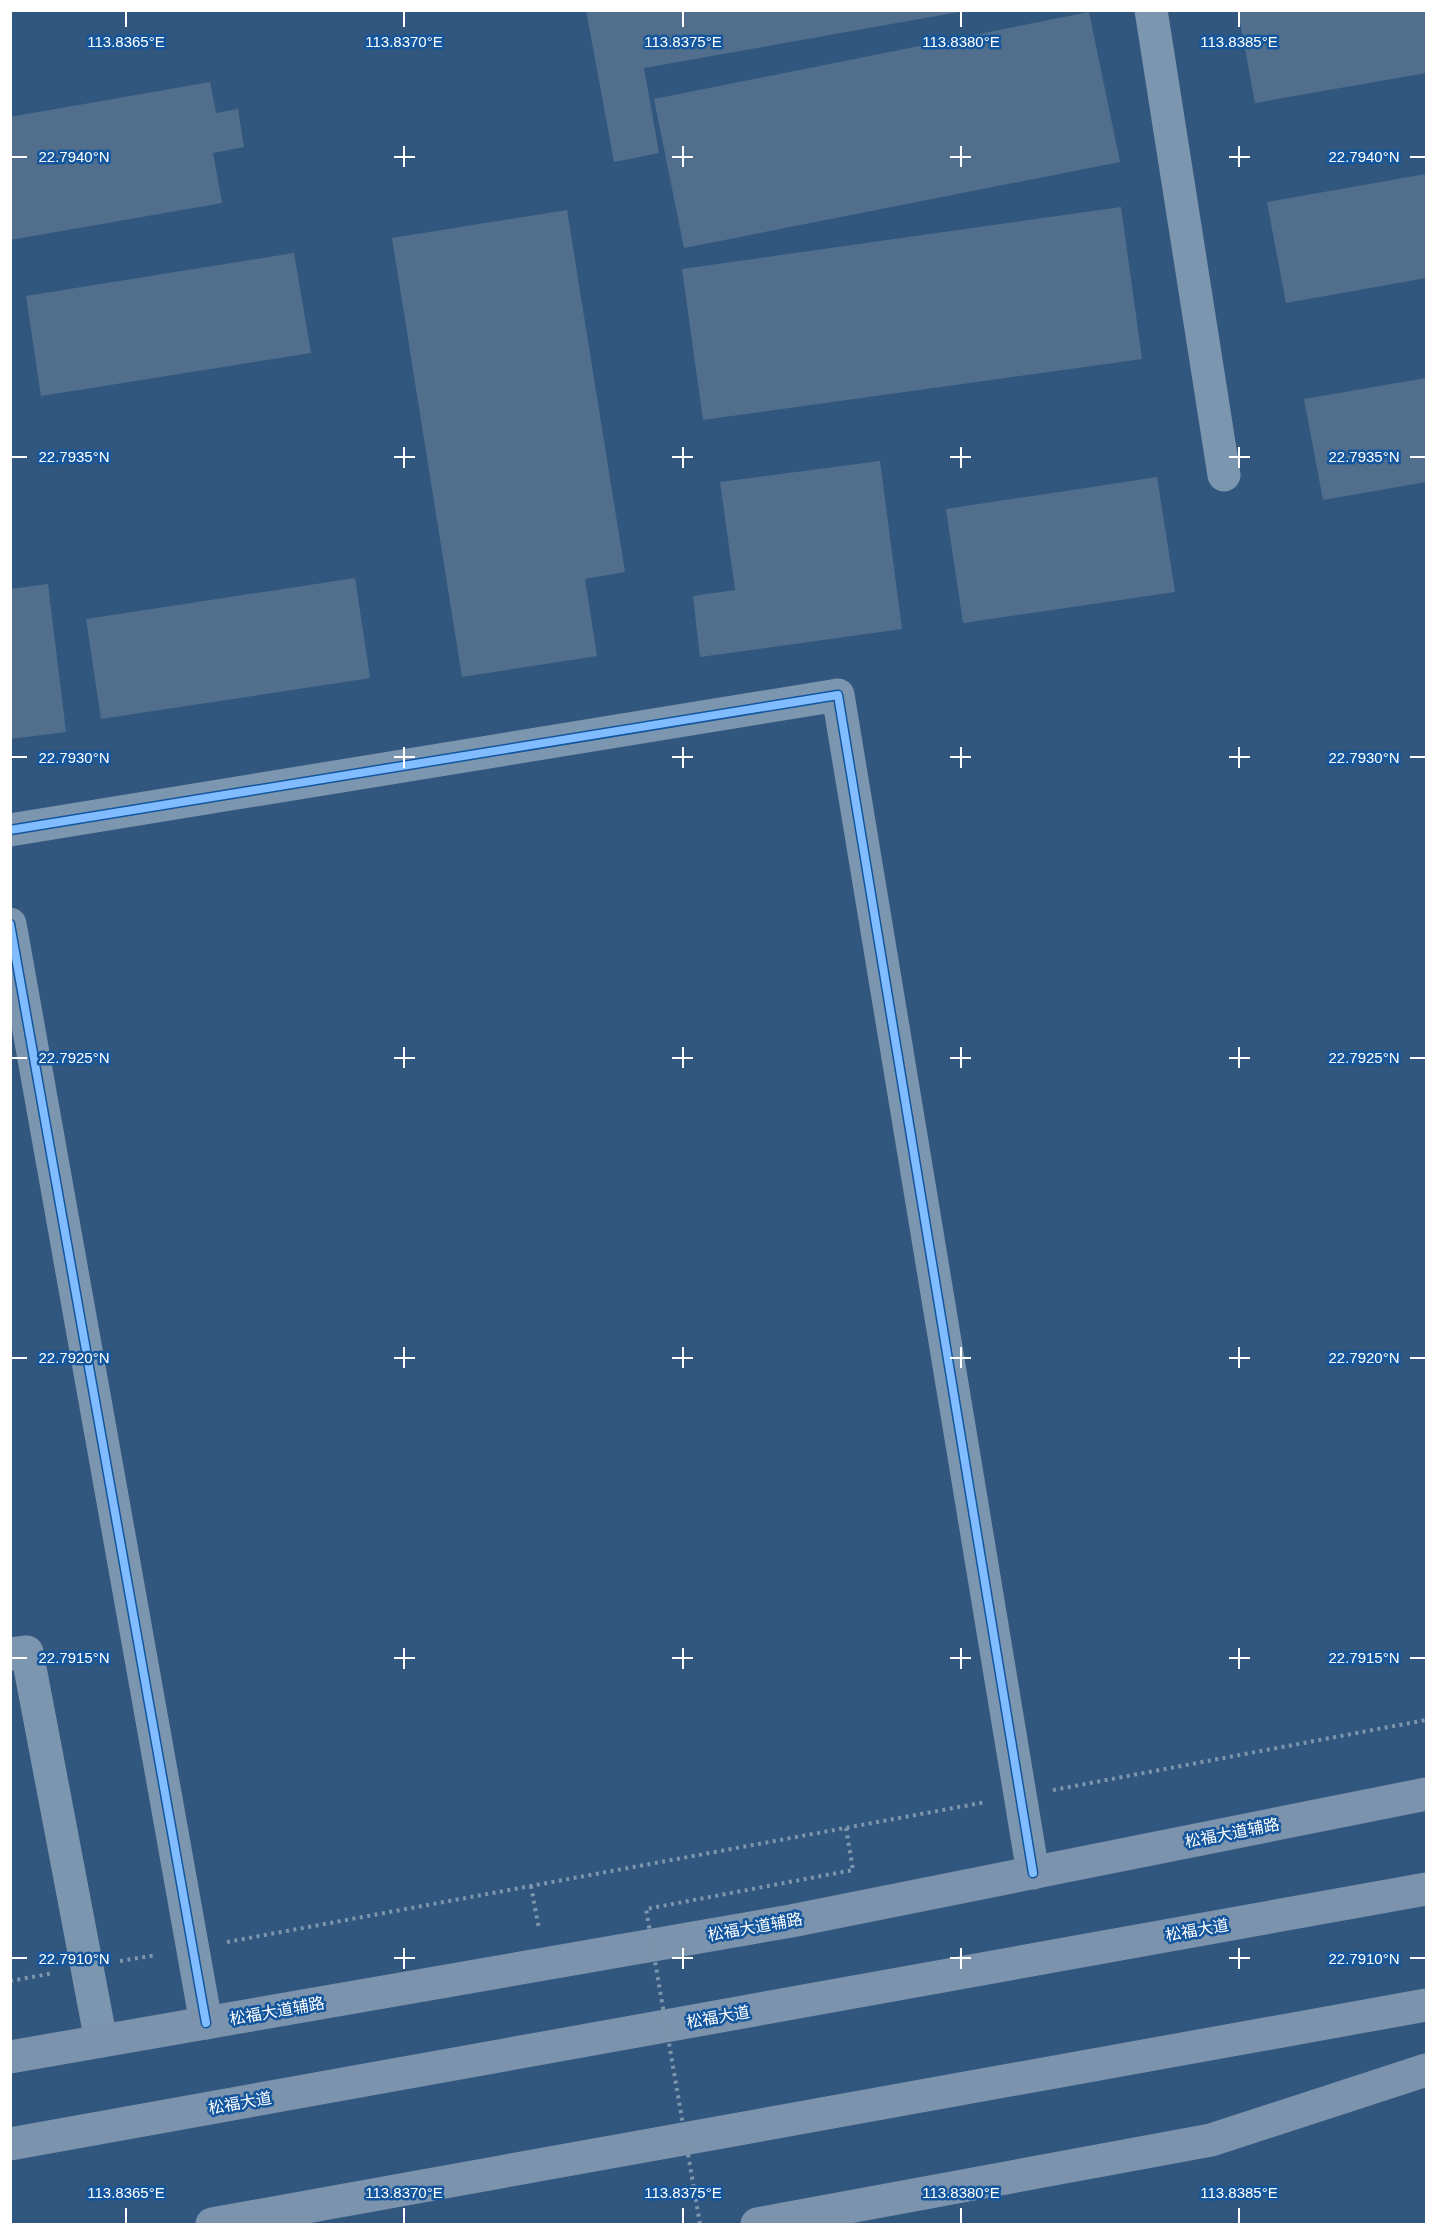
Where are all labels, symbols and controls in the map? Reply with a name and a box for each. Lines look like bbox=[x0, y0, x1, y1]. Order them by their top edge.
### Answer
text: 113.8365°E bbox=[87, 33, 165, 50]
text: 113.8370°E bbox=[365, 33, 443, 50]
text: 113.8375°E bbox=[644, 33, 722, 50]
text: 113.8380°E bbox=[922, 33, 1000, 50]
text: 113.8385°E bbox=[1200, 33, 1278, 50]
text: 22.7940°N bbox=[38, 148, 110, 165]
text: 22.7940°N bbox=[1328, 148, 1400, 165]
text: 22.7935°N bbox=[38, 448, 110, 465]
text: 22.7935°N bbox=[1328, 448, 1400, 465]
text: 22.7930°N bbox=[38, 749, 110, 766]
text: 22.7930°N bbox=[1328, 749, 1400, 766]
text: 22.7925°N bbox=[38, 1049, 110, 1066]
text: 22.7925°N bbox=[1328, 1049, 1400, 1066]
text: 22.7920°N bbox=[38, 1349, 110, 1366]
text: 22.7920°N bbox=[1328, 1349, 1400, 1366]
text: 22.7915°N bbox=[38, 1649, 110, 1666]
text: 22.7915°N bbox=[1328, 1649, 1400, 1666]
street label: 松福大道辅路 bbox=[1183, 1815, 1281, 1851]
street label: 松福大道辅路 bbox=[706, 1910, 804, 1944]
street label: 松福大道 bbox=[1164, 1916, 1230, 1944]
text: 22.7910°N bbox=[38, 1950, 110, 1967]
text: 22.7910°N bbox=[1328, 1950, 1400, 1967]
street label: 松福大道辅路 bbox=[228, 1994, 326, 2028]
street label: 松福大道 bbox=[685, 2003, 751, 2031]
street label: 松福大道 bbox=[207, 2089, 273, 2117]
text: 113.8365°E bbox=[87, 2184, 165, 2201]
text: 113.8370°E bbox=[365, 2184, 443, 2201]
text: 113.8375°E bbox=[644, 2184, 722, 2201]
text: 113.8380°E bbox=[922, 2184, 1000, 2201]
text: 113.8385°E bbox=[1200, 2184, 1278, 2201]

